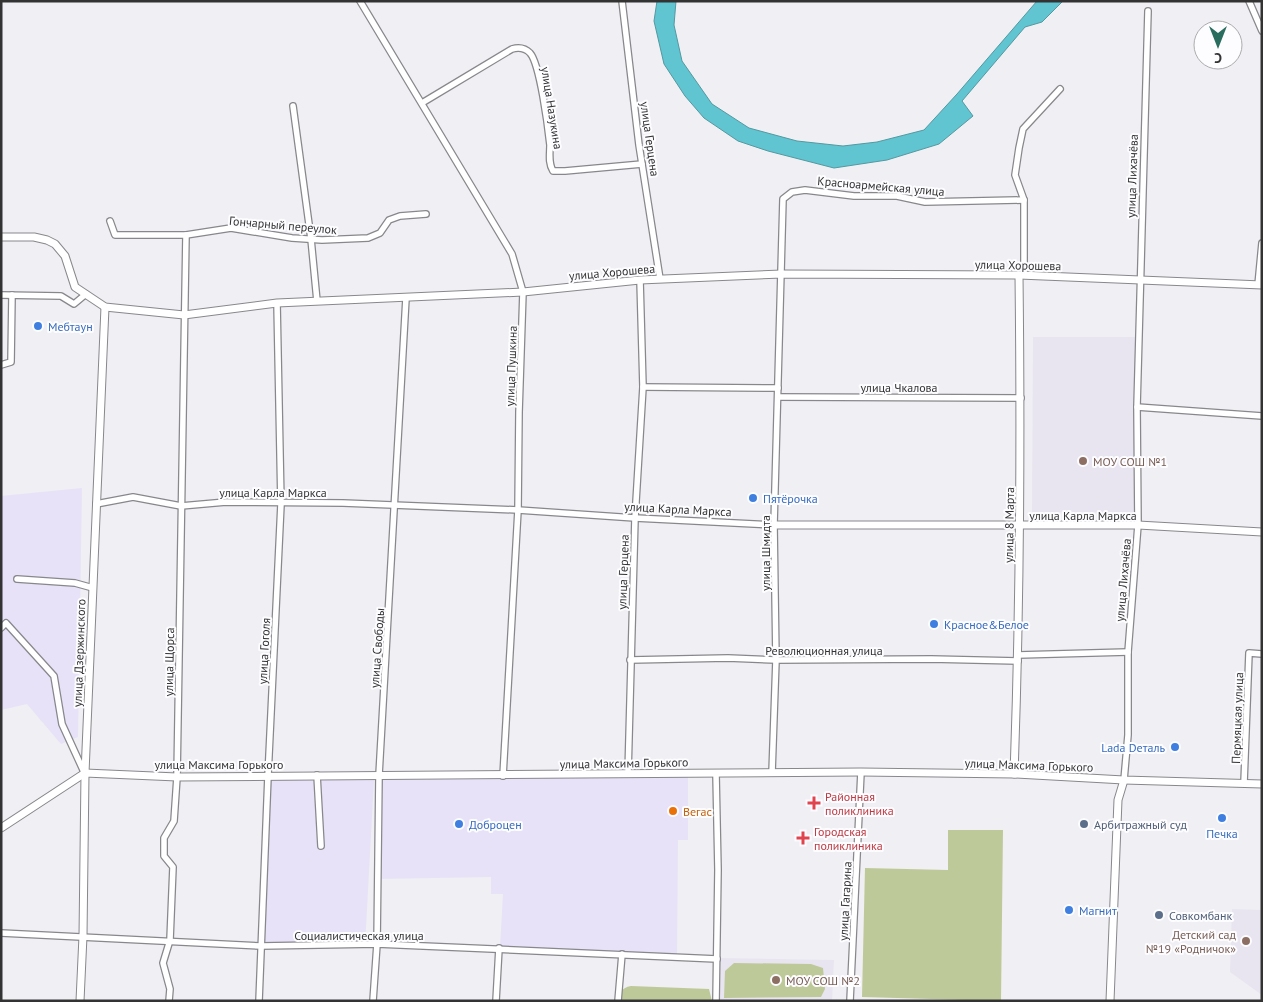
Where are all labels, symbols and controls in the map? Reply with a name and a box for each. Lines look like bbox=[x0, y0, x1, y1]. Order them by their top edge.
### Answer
north arrow bbox=[1193, 20, 1243, 70]
text: С bbox=[1214, 49, 1222, 67]
street label: улица Назукина bbox=[538, 66, 566, 150]
street label: улица Герцена bbox=[637, 101, 663, 177]
street label: улица Лихачёва bbox=[1123, 134, 1141, 218]
street label: Красноармейская улица bbox=[817, 173, 945, 199]
street label: Гончарный переулок bbox=[229, 213, 338, 237]
street label: улица Хорошева bbox=[975, 257, 1061, 273]
street label: улица Хорошева bbox=[568, 261, 656, 283]
place label: Мебтаун bbox=[48, 319, 93, 334]
marker: Мебтаун bbox=[32, 320, 44, 332]
street label: улица Пушкина bbox=[502, 325, 520, 407]
street label: улица Чкалова bbox=[860, 380, 938, 395]
place label: МОУ СОШ №1 bbox=[1093, 454, 1167, 469]
marker: МОУ СОШ №1 bbox=[1077, 455, 1089, 467]
street label: улица Карла Маркса bbox=[219, 485, 327, 500]
street label: улица 8 Марта bbox=[1001, 487, 1017, 563]
place label: Пятёрочка bbox=[763, 491, 818, 506]
marker: Пятёрочка bbox=[747, 492, 759, 504]
street label: улица Карла Маркса bbox=[624, 499, 732, 519]
street label: улица Карла Маркса bbox=[1029, 508, 1137, 523]
street label: улица Шмидта bbox=[758, 515, 773, 591]
street label: улица Герцена bbox=[614, 534, 632, 610]
street label: улица Лихачёва bbox=[1112, 538, 1134, 622]
street label: улица Дзержинского bbox=[70, 599, 88, 707]
street label: улица Свободы bbox=[367, 607, 387, 689]
street label: улица Гоголя bbox=[255, 617, 273, 685]
place label: Красное&Белое bbox=[944, 617, 1029, 632]
marker: Красное&Белое bbox=[928, 618, 940, 630]
street label: улица Щорса bbox=[161, 627, 177, 697]
street label: Революционная улица bbox=[765, 643, 883, 658]
street label: Пермяцкая улица bbox=[1228, 672, 1246, 764]
place label: Lada Dеталь bbox=[1101, 740, 1165, 755]
marker: Lada Dеталь bbox=[1169, 741, 1181, 753]
street label: улица Максима Горького bbox=[559, 754, 689, 772]
street label: улица Максима Горького bbox=[964, 755, 1094, 775]
street label: улица Максима Горького bbox=[155, 757, 283, 772]
place label: Районная поликлиника bbox=[825, 789, 894, 818]
marker: Районная поликлиника bbox=[807, 796, 821, 810]
place label: Вегас bbox=[683, 804, 712, 819]
marker: Вегас bbox=[667, 805, 679, 817]
marker: Печка bbox=[1216, 812, 1228, 824]
place label: Доброцен bbox=[469, 817, 522, 832]
place label: Арбитражный суд bbox=[1094, 817, 1187, 832]
marker: Доброцен bbox=[453, 818, 465, 830]
marker: Арбитражный суд bbox=[1078, 818, 1090, 830]
place label: Городская поликлиника bbox=[814, 824, 883, 853]
place label: Печка bbox=[1206, 826, 1238, 841]
marker: Городская поликлиника bbox=[796, 831, 810, 845]
street label: улица Гагарина bbox=[835, 861, 855, 941]
place label: Магнит bbox=[1079, 903, 1117, 918]
marker: Магнит bbox=[1063, 904, 1075, 916]
place label: Совкомбанк bbox=[1169, 908, 1232, 923]
marker: Совкомбанк bbox=[1153, 909, 1165, 921]
place label: Детский сад №19 «Родничок» bbox=[1146, 927, 1237, 956]
street label: Социалистическая улица bbox=[294, 928, 424, 943]
marker: Детский сад №19 «Родничок» bbox=[1240, 935, 1252, 947]
place label: МОУ СОШ №2 bbox=[786, 973, 860, 988]
marker: МОУ СОШ №2 bbox=[770, 974, 782, 986]

